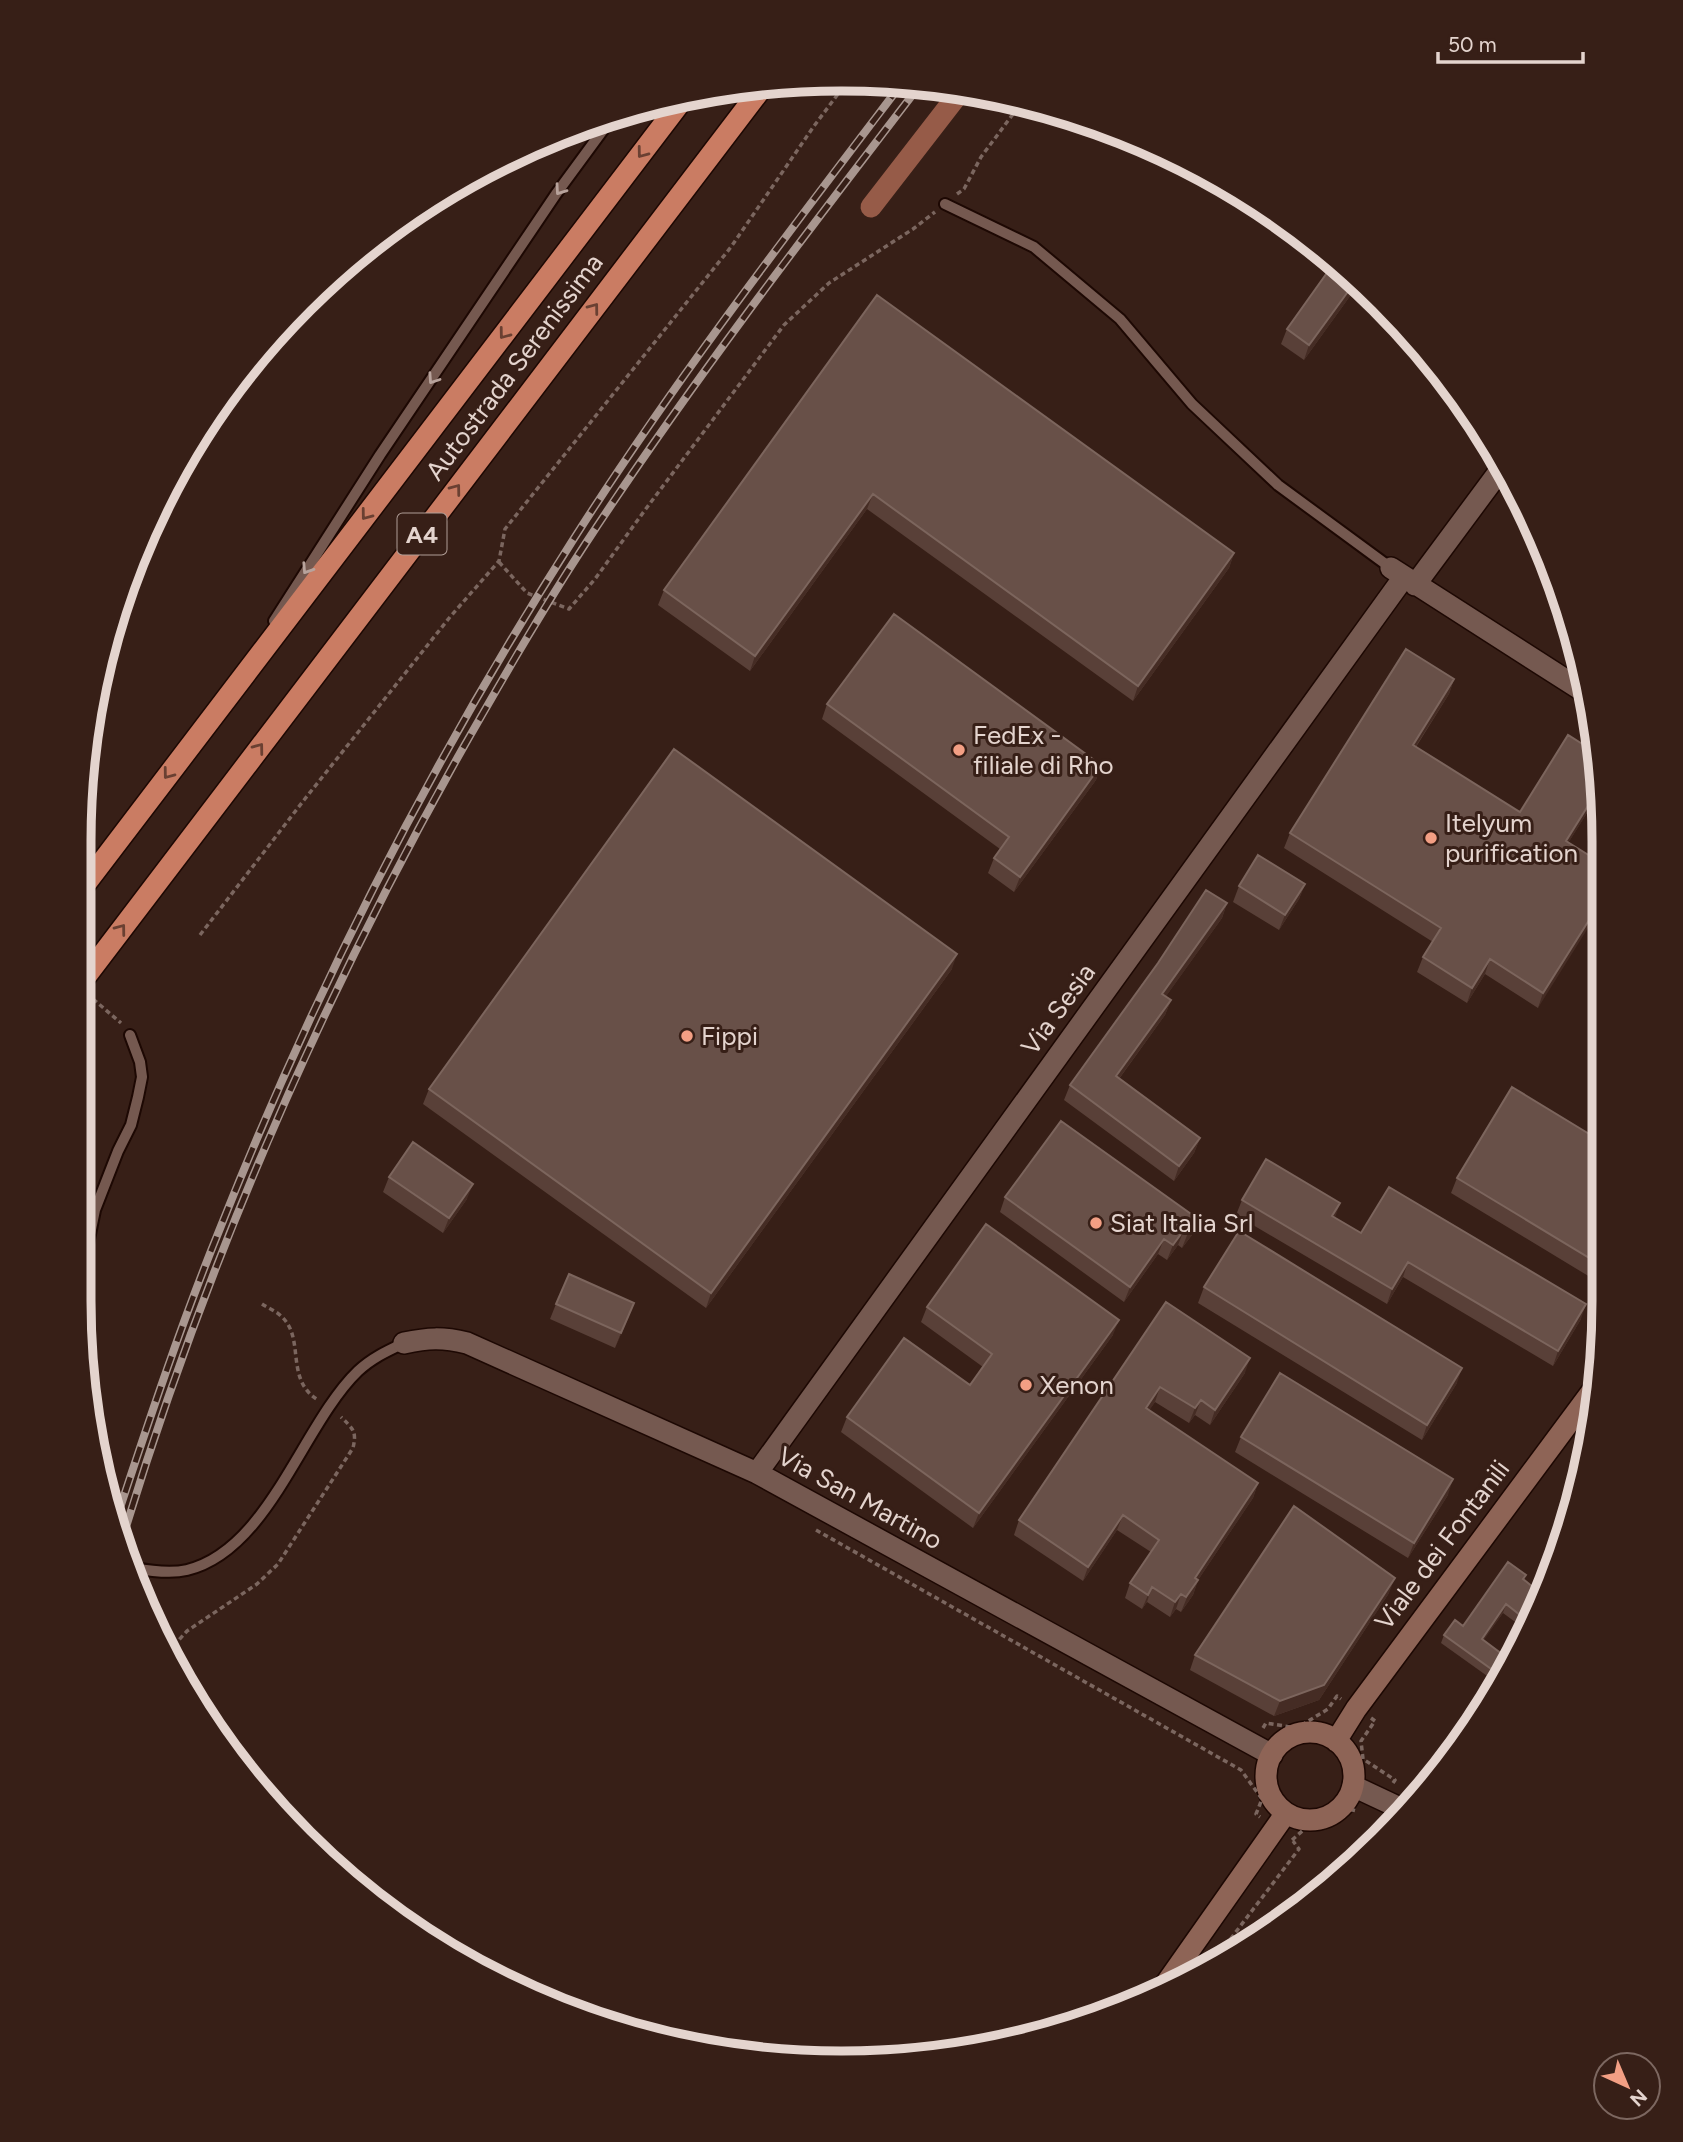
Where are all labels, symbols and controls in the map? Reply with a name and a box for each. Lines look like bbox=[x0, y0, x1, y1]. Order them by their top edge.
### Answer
scale bar bbox=[1438, 21, 1583, 65]
text: 50 m bbox=[1448, 32, 1497, 57]
one-way arrow bbox=[637, 146, 650, 158]
one-way arrow bbox=[556, 182, 568, 195]
street label: Autostrada Serenissima bbox=[418, 247, 610, 487]
one-way arrow bbox=[585, 303, 598, 316]
one-way arrow bbox=[499, 326, 512, 339]
one-way arrow bbox=[429, 371, 441, 384]
one-way arrow bbox=[448, 485, 460, 497]
one-way arrow bbox=[361, 507, 374, 520]
road number: A4 bbox=[398, 514, 446, 554]
one-way arrow bbox=[303, 561, 316, 574]
place label: FedEx - filiale di Rho bbox=[973, 719, 1114, 781]
marker: FedEx - filiale di Rho bbox=[951, 742, 967, 758]
one-way arrow bbox=[250, 744, 263, 756]
one-way arrow bbox=[164, 766, 177, 779]
place label: Itelyum purification bbox=[1445, 807, 1578, 869]
marker: Itelyum purification bbox=[1423, 830, 1439, 846]
one-way arrow bbox=[113, 925, 126, 937]
street label: Via Sesia bbox=[1014, 957, 1102, 1061]
place label: Fippi bbox=[701, 1020, 758, 1052]
marker: Fippi bbox=[679, 1028, 695, 1044]
place label: Siat Italia Srl bbox=[1110, 1207, 1253, 1239]
marker: Siat Italia Srl bbox=[1088, 1215, 1104, 1231]
place label: Xenon bbox=[1040, 1369, 1114, 1401]
marker: Xenon bbox=[1018, 1377, 1034, 1393]
street label: Via San Martino bbox=[772, 1440, 948, 1556]
street label: Viale dei Fontanili bbox=[1368, 1454, 1516, 1636]
north arrow bbox=[1592, 2051, 1662, 2121]
text: N bbox=[1625, 2084, 1652, 2111]

